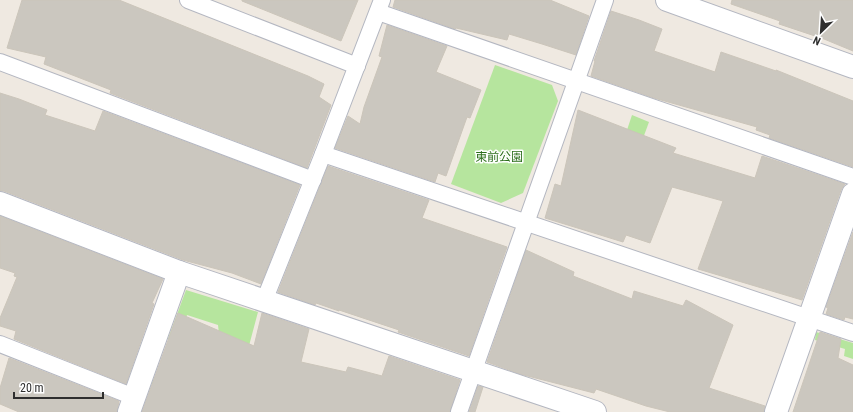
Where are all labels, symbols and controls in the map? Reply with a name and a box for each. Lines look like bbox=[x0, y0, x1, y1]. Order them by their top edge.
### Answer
north arrow bbox=[801, 12, 841, 52]
text: N bbox=[811, 33, 823, 48]
park label: 東前公園 bbox=[475, 150, 523, 164]
scale bar bbox=[14, 374, 103, 400]
text: 20 m bbox=[20, 381, 44, 395]

